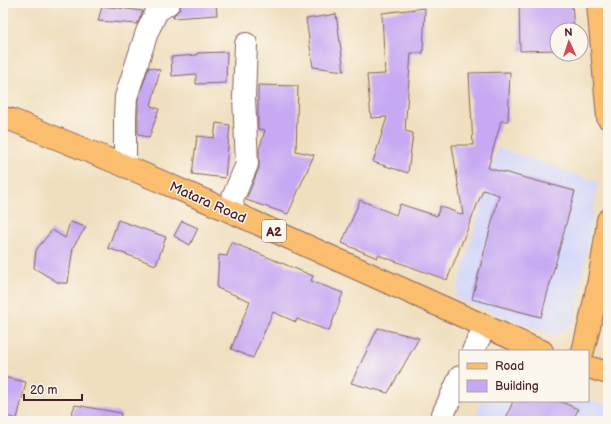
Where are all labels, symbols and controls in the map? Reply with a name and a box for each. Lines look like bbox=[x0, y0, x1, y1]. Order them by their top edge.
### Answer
north arrow bbox=[549, 22, 589, 62]
text: N bbox=[564, 26, 573, 39]
street label: Matara Road bbox=[167, 178, 249, 227]
road number: A2 bbox=[262, 220, 286, 242]
legend bbox=[459, 350, 589, 402]
text: Road bbox=[495, 359, 524, 374]
scale bar bbox=[24, 376, 82, 402]
text: Building bbox=[495, 379, 539, 394]
text: 20 m bbox=[30, 383, 57, 398]

